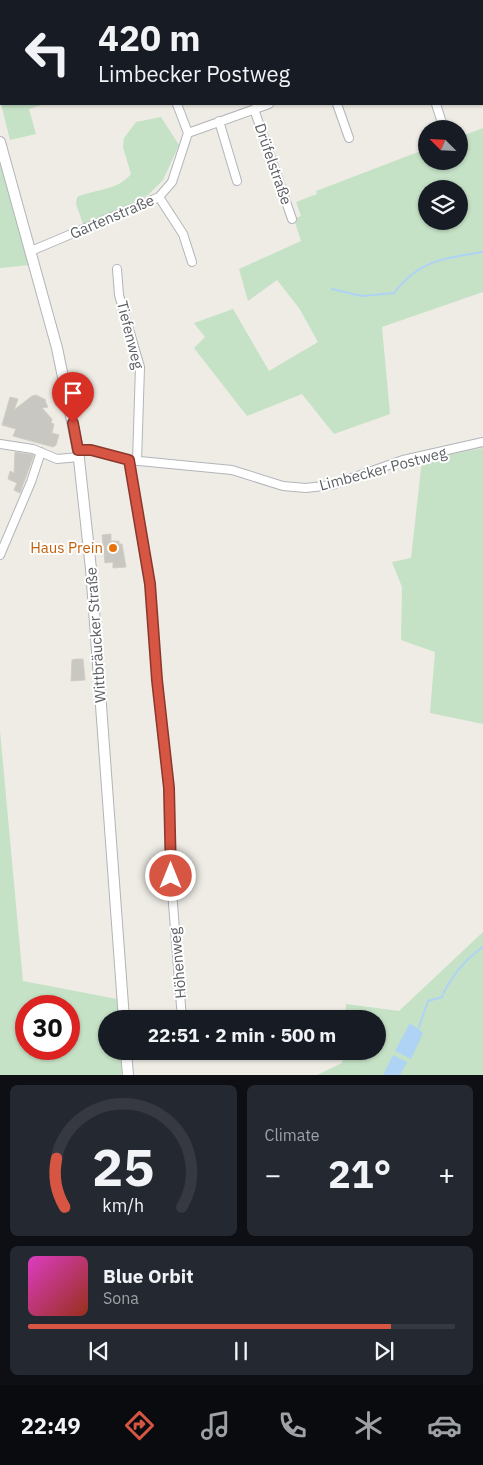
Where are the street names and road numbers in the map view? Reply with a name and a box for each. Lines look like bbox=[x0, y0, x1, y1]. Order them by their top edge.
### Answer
street label: Drüfelstraße bbox=[251, 121, 296, 207]
street label: Gartenstraße bbox=[67, 190, 157, 243]
street label: Tiefenweg bbox=[113, 299, 148, 371]
street label: Limbecker Postweg bbox=[317, 442, 449, 495]
street label: Wittbräucker Straße bbox=[81, 567, 110, 704]
street label: Höhenweg bbox=[165, 926, 190, 1000]

